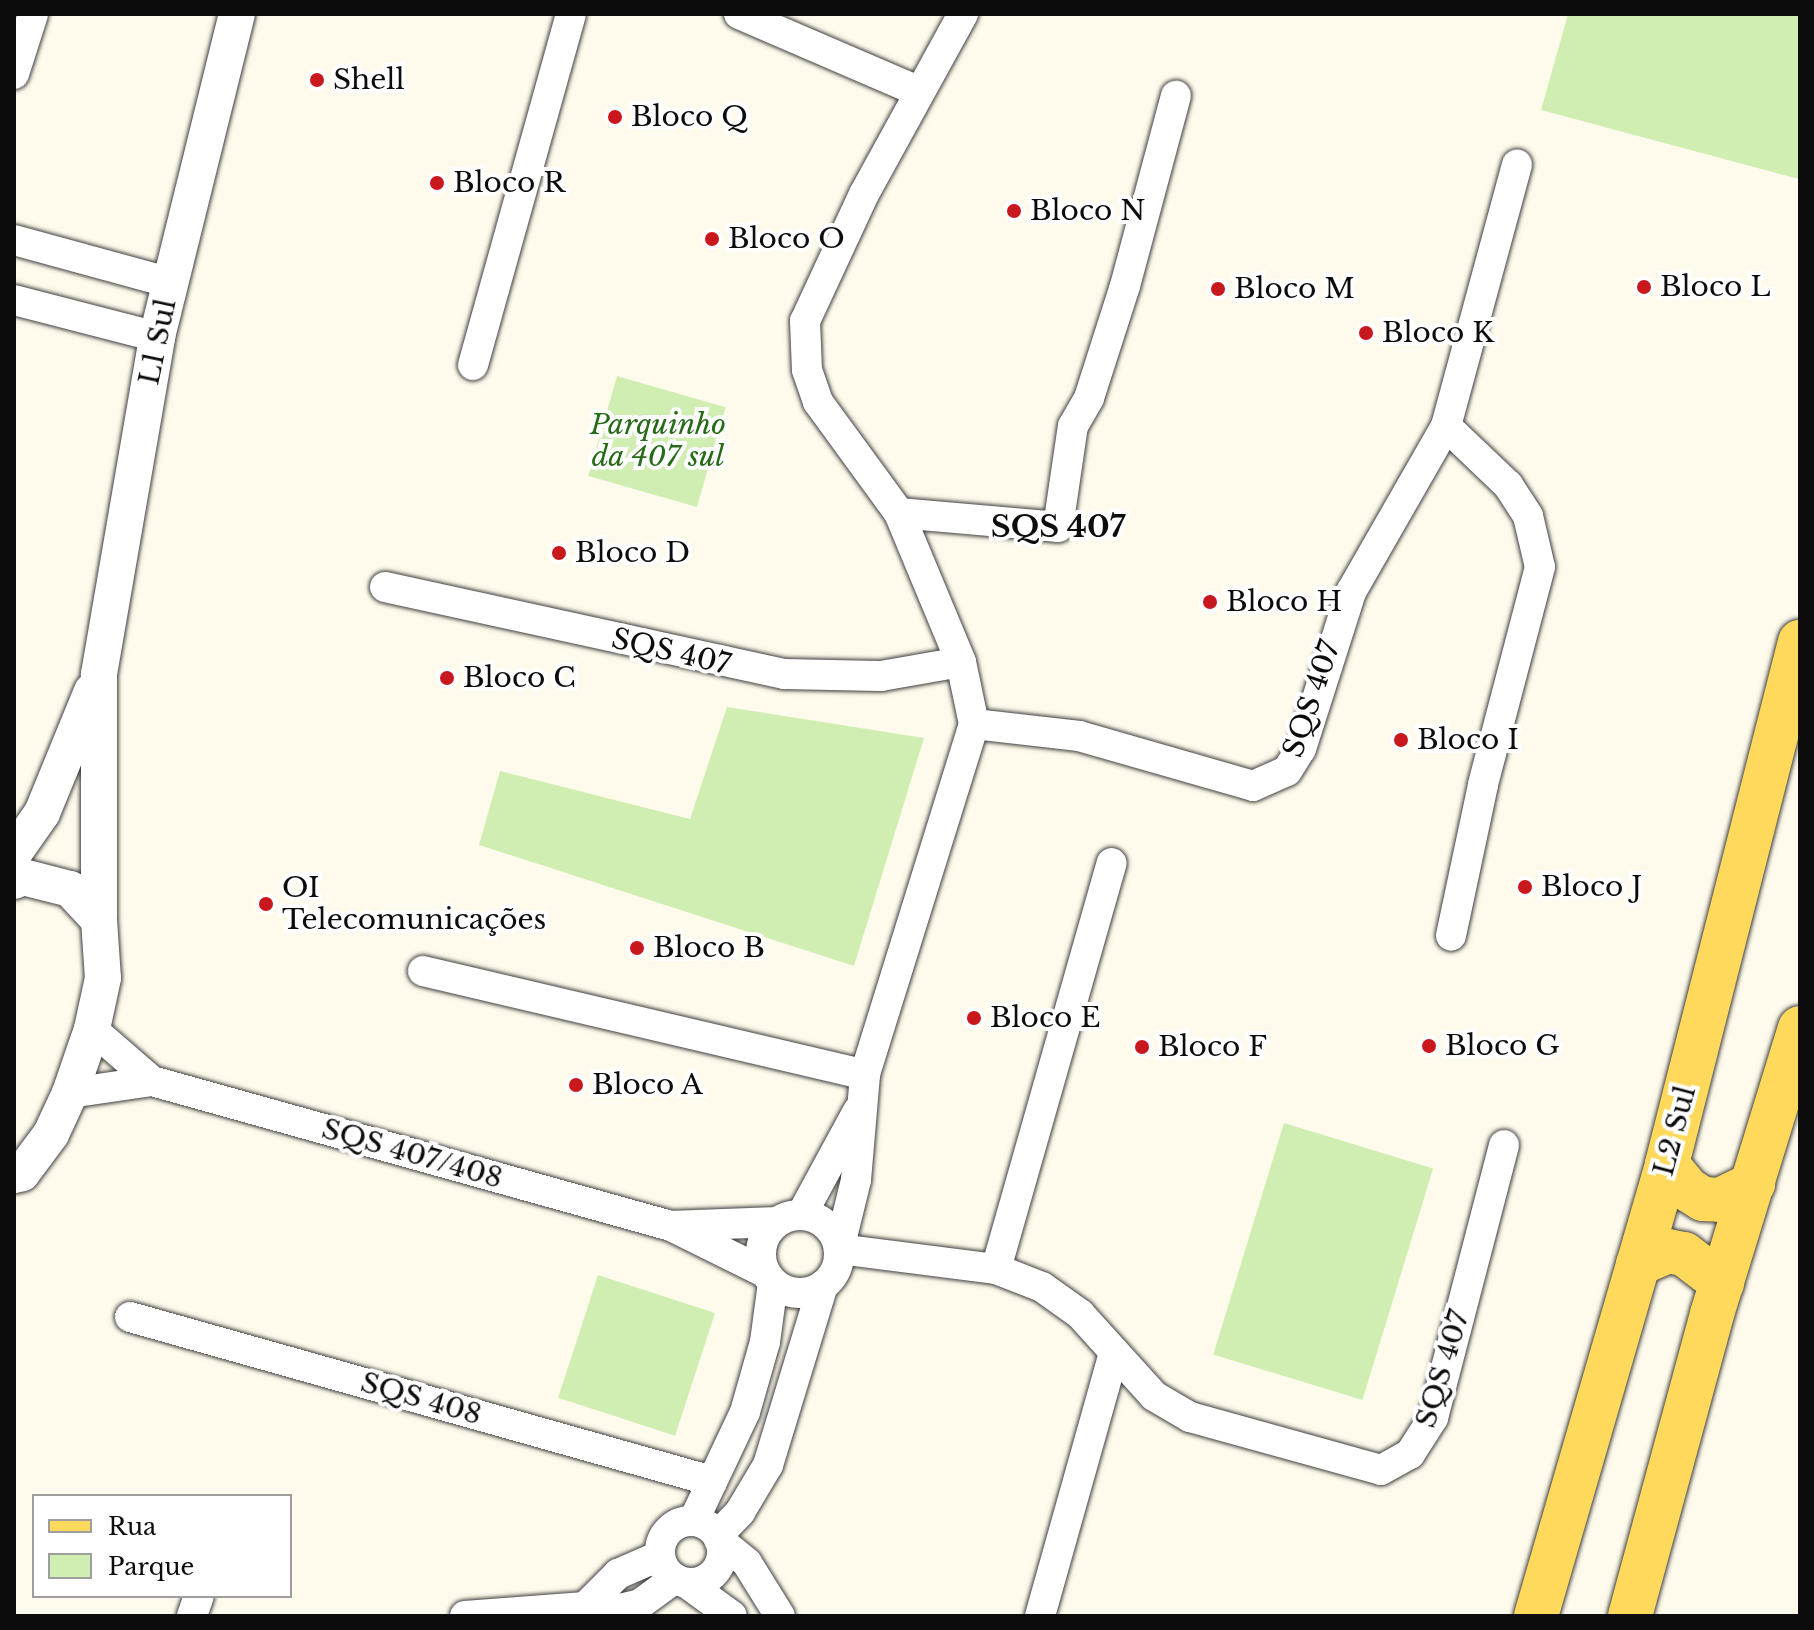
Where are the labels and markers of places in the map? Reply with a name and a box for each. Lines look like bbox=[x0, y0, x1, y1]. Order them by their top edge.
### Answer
place label: Shell bbox=[333, 63, 405, 97]
marker: Shell bbox=[308, 71, 326, 89]
place label: Bloco Q bbox=[631, 100, 748, 134]
marker: Bloco Q bbox=[606, 108, 624, 126]
place label: Bloco R bbox=[453, 166, 565, 200]
marker: Bloco R bbox=[428, 174, 446, 192]
place label: Bloco N bbox=[1030, 194, 1145, 228]
marker: Bloco N bbox=[1005, 202, 1023, 220]
place label: Bloco O bbox=[728, 222, 845, 256]
marker: Bloco O bbox=[703, 230, 721, 248]
place label: Bloco L bbox=[1660, 270, 1771, 304]
place label: Bloco M bbox=[1234, 272, 1355, 306]
marker: Bloco L bbox=[1635, 278, 1653, 296]
marker: Bloco M bbox=[1209, 280, 1227, 298]
place label: Bloco K bbox=[1382, 316, 1494, 350]
marker: Bloco K bbox=[1357, 324, 1375, 342]
place label: Bloco D bbox=[575, 536, 690, 570]
marker: Bloco D bbox=[550, 544, 568, 562]
place label: Bloco H bbox=[1226, 585, 1342, 619]
marker: Bloco H bbox=[1201, 593, 1219, 611]
place label: Bloco C bbox=[463, 661, 576, 695]
marker: Bloco C bbox=[438, 669, 456, 687]
place label: Bloco I bbox=[1417, 723, 1519, 757]
marker: Bloco I bbox=[1392, 731, 1410, 749]
place label: Bloco J bbox=[1541, 870, 1642, 904]
place label: OI Telecomunicações bbox=[282, 871, 546, 937]
marker: Bloco J bbox=[1516, 878, 1534, 896]
marker: OI Telecomunicações bbox=[257, 895, 275, 913]
place label: Bloco B bbox=[653, 931, 765, 965]
marker: Bloco B bbox=[628, 939, 646, 957]
place label: Bloco E bbox=[990, 1001, 1101, 1035]
marker: Bloco E bbox=[965, 1009, 983, 1027]
place label: Bloco G bbox=[1445, 1029, 1560, 1063]
place label: Bloco F bbox=[1158, 1030, 1267, 1064]
marker: Bloco G bbox=[1420, 1037, 1438, 1055]
marker: Bloco F bbox=[1133, 1038, 1151, 1056]
place label: Bloco A bbox=[592, 1068, 704, 1102]
marker: Bloco A bbox=[567, 1076, 585, 1094]

